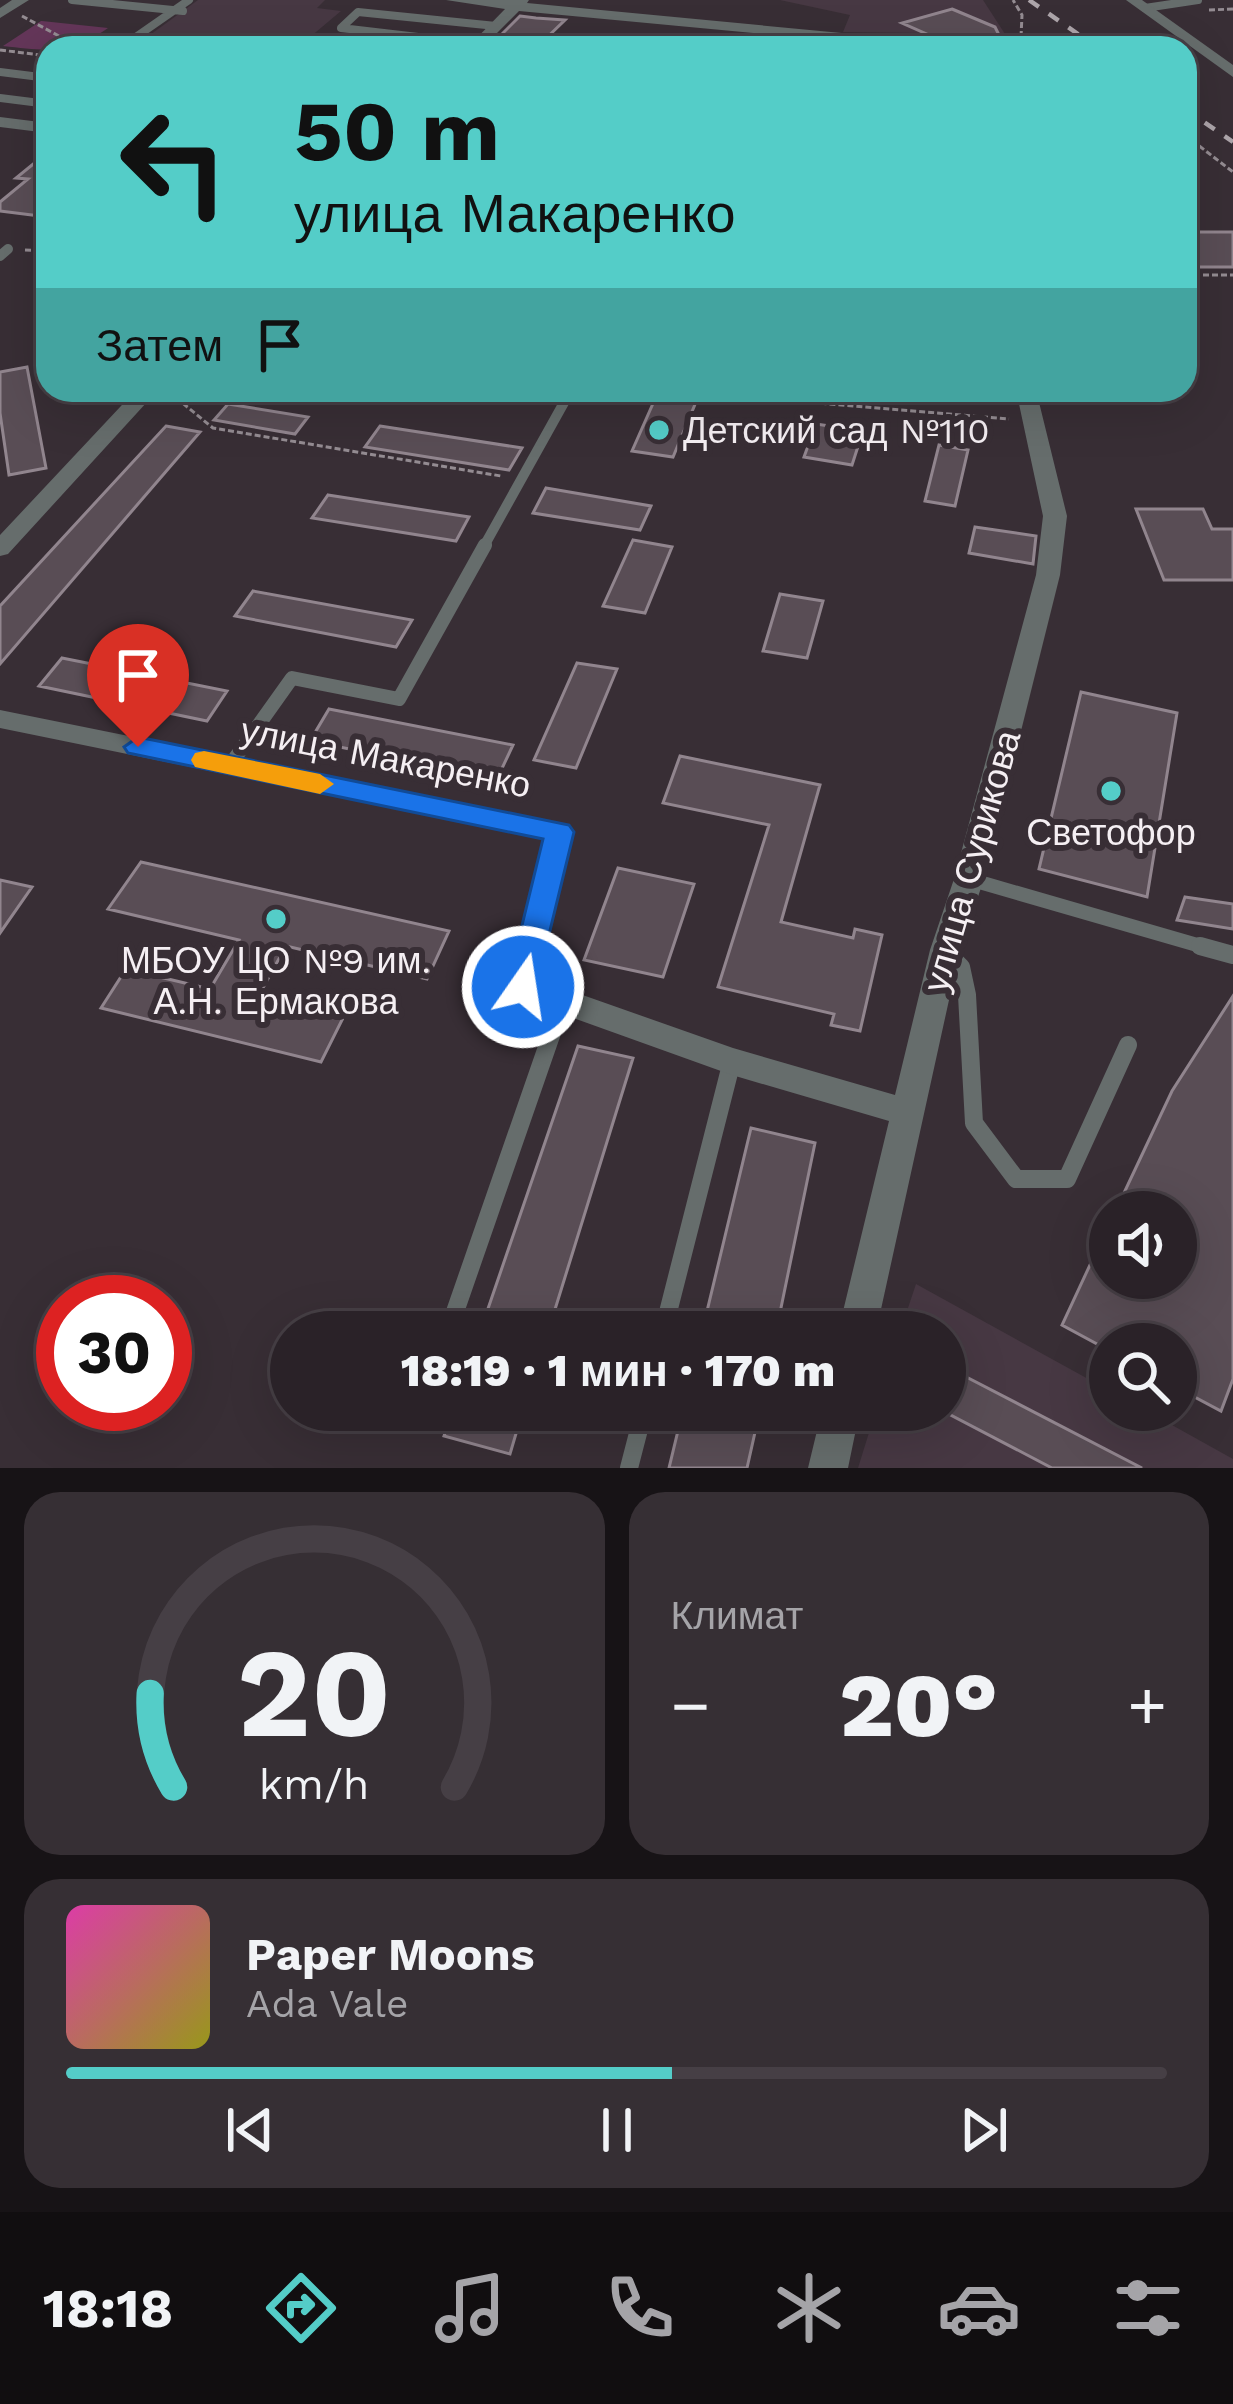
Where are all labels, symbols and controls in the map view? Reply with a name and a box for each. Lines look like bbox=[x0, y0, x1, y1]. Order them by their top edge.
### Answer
text: 50 m bbox=[294, 82, 500, 180]
icon: left bbox=[96, 84, 252, 240]
text: улица Макаренко bbox=[294, 182, 735, 245]
icon: arrive bbox=[247, 312, 313, 378]
text: Затем bbox=[96, 319, 223, 372]
place label: Детский сад №110 bbox=[683, 410, 990, 452]
marker: Детский сад №110 bbox=[646, 417, 672, 443]
pin bbox=[87, 624, 189, 747]
icon: arrive bbox=[105, 642, 171, 708]
street label: улица Макаренко bbox=[237, 709, 534, 807]
street label: улица Сурикова bbox=[915, 725, 1030, 997]
marker: Светофор bbox=[1098, 778, 1124, 804]
place label: Светофор bbox=[1026, 812, 1196, 854]
marker: МБОУ ЦО №9 им. А.Н. Ермакова bbox=[263, 906, 289, 932]
position arrow bbox=[460, 924, 586, 1050]
place label: МБОУ ЦО №9 им. А.Н. Ермакова bbox=[121, 940, 431, 1023]
map controls bbox=[1089, 1191, 1197, 1431]
button: sound bbox=[1089, 1191, 1197, 1299]
speed limit sign: 30 bbox=[36, 1275, 192, 1431]
button: search bbox=[1089, 1323, 1197, 1431]
text: 18:19 · 1 мин · 170 m bbox=[401, 1344, 835, 1397]
text: Климат bbox=[671, 1593, 803, 1638]
text: 20 bbox=[237, 1620, 392, 1766]
text: 20° bbox=[840, 1652, 998, 1758]
text: − bbox=[671, 1667, 710, 1744]
text: + bbox=[1127, 1667, 1167, 1744]
text: km/h bbox=[259, 1758, 369, 1808]
text: Paper Moons bbox=[246, 1928, 535, 1981]
text: Ada Vale bbox=[246, 1981, 408, 2026]
icon: previous bbox=[217, 2097, 283, 2163]
icon: pause bbox=[584, 2097, 650, 2163]
icon: next bbox=[951, 2097, 1017, 2163]
icon: directions bbox=[259, 2266, 343, 2350]
icon: music bbox=[428, 2266, 512, 2350]
icon: phone bbox=[598, 2266, 682, 2350]
icon: climate bbox=[767, 2266, 851, 2350]
icon: car bbox=[937, 2266, 1021, 2350]
icon: filters bbox=[1106, 2266, 1190, 2350]
text: 18:18 bbox=[43, 2277, 173, 2340]

